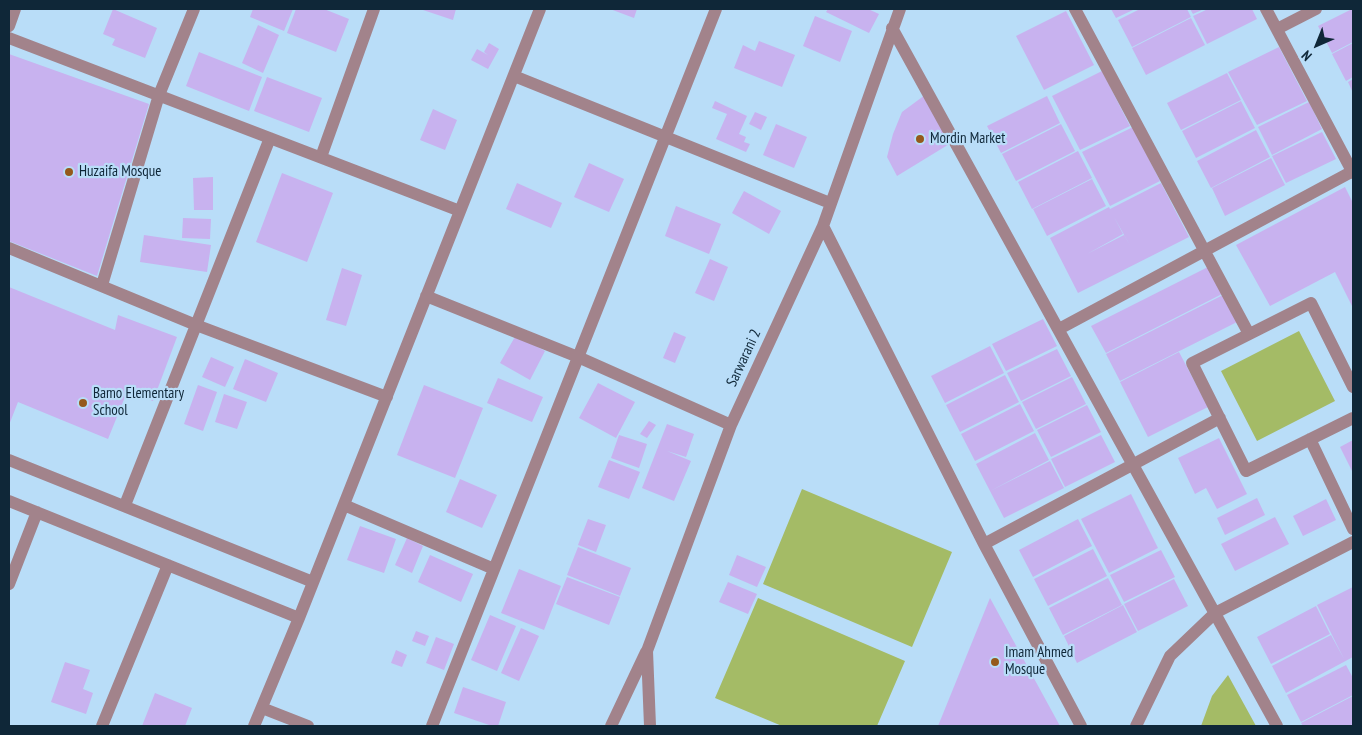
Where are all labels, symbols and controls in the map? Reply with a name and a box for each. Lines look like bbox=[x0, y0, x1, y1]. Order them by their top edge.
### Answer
north arrow bbox=[1292, 20, 1342, 70]
text: N bbox=[1298, 47, 1316, 65]
place label: Mordin Market bbox=[930, 130, 1005, 148]
marker: Mordin Market bbox=[914, 133, 926, 145]
place label: Huzaifa Mosque bbox=[79, 163, 162, 181]
marker: Huzaifa Mosque bbox=[63, 166, 75, 178]
street label: Sarwarani 2 bbox=[723, 326, 765, 390]
place label: Bamo Elementary School bbox=[93, 385, 184, 420]
marker: Bamo Elementary School bbox=[77, 397, 89, 409]
place label: Imam Ahmed Mosque bbox=[1005, 644, 1073, 679]
marker: Imam Ahmed Mosque bbox=[989, 656, 1001, 668]

